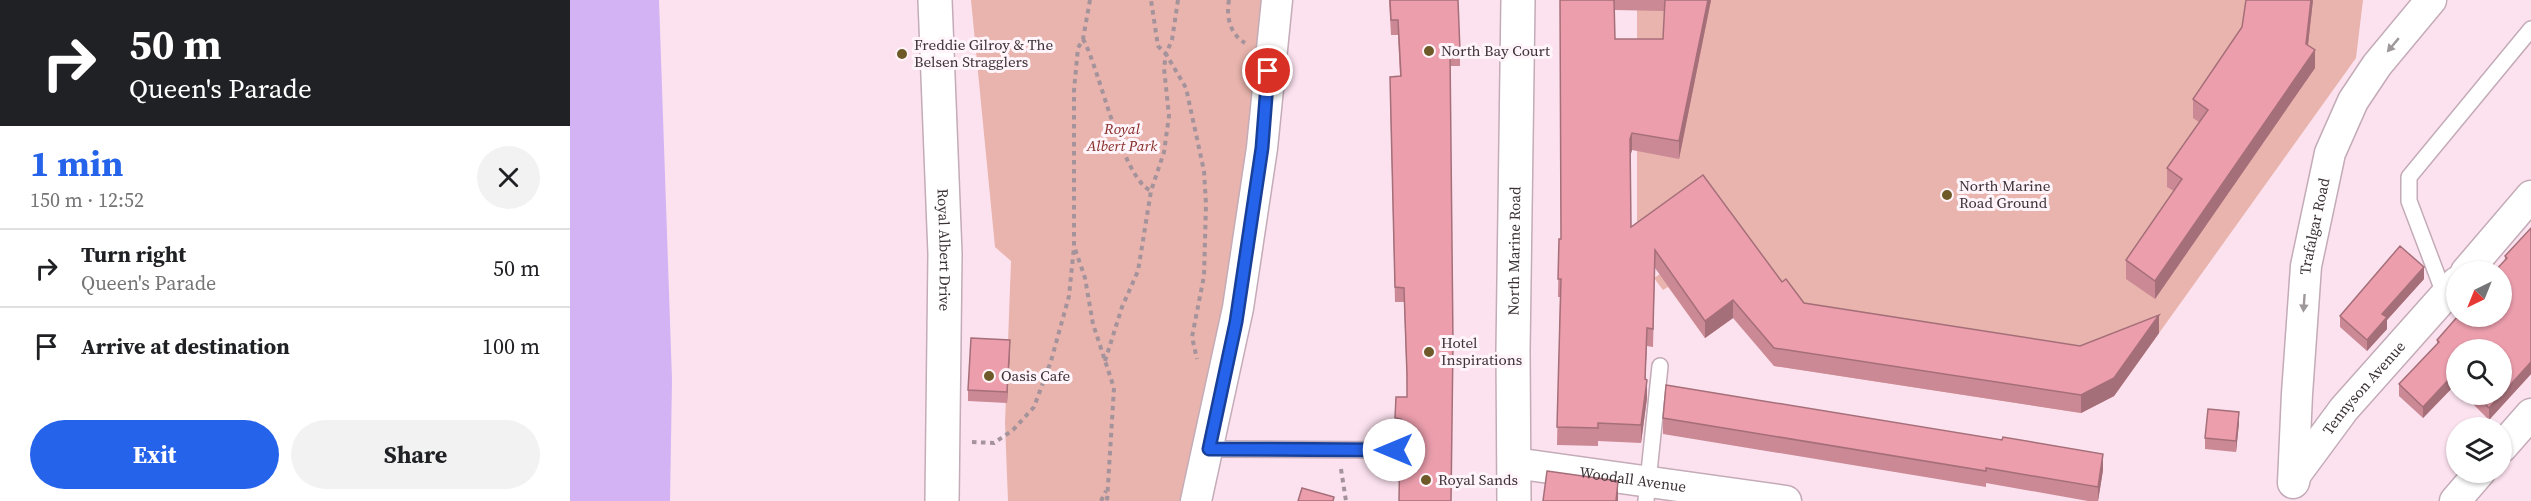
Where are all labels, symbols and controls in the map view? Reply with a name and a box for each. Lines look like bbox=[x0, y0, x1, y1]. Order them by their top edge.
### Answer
text: 50 m bbox=[129, 15, 222, 73]
icon: right bbox=[30, 24, 108, 102]
place label: Freddie Gilroy & The Belsen Stragglers bbox=[914, 34, 1054, 72]
one-way arrow bbox=[2387, 37, 2400, 53]
place label: North Bay Court bbox=[1441, 40, 1550, 61]
marker: North Bay Court bbox=[1422, 44, 1436, 58]
pin bbox=[1242, 45, 1293, 96]
marker: Freddie Gilroy & The Belsen Stragglers bbox=[895, 47, 909, 61]
icon: arrive bbox=[1251, 54, 1284, 87]
text: Queen's Parade bbox=[129, 70, 312, 107]
park label: Royal Albert Park bbox=[1086, 118, 1158, 156]
text: 1 min bbox=[30, 139, 123, 188]
button: close bbox=[477, 146, 540, 209]
place label: North Marine Road Ground bbox=[1959, 175, 2051, 213]
street label: Trafalgar Road bbox=[2294, 175, 2335, 275]
text: 150 m · 12:52 bbox=[30, 186, 144, 214]
street label: North Marine Road bbox=[1503, 186, 1525, 316]
street label: Royal Albert Drive bbox=[932, 188, 956, 312]
marker: North Marine Road Ground bbox=[1940, 188, 1954, 202]
text: Turn right bbox=[81, 239, 186, 269]
icon: right bbox=[30, 252, 63, 285]
text: 50 m bbox=[493, 253, 540, 283]
north arrow bbox=[2446, 261, 2512, 327]
map controls bbox=[2446, 261, 2512, 483]
text: Queen's Parade bbox=[81, 269, 216, 297]
one-way arrow bbox=[2299, 294, 2308, 313]
icon: arrive bbox=[30, 330, 63, 363]
text: Arrive at destination bbox=[81, 331, 290, 361]
text: 100 m bbox=[482, 331, 540, 361]
place label: Hotel Inspirations bbox=[1441, 332, 1522, 370]
street label: Tennyson Avenue bbox=[2317, 336, 2410, 439]
button: search bbox=[2446, 339, 2512, 405]
marker: Hotel Inspirations bbox=[1422, 345, 1436, 359]
place label: Oasis Cafe bbox=[1001, 365, 1070, 386]
marker: Oasis Cafe bbox=[982, 369, 996, 383]
button: layers bbox=[2446, 417, 2512, 483]
position arrow bbox=[1362, 418, 1426, 482]
button: Exit bbox=[30, 420, 279, 489]
button: Share bbox=[291, 420, 540, 489]
street label: Woodall Avenue bbox=[1578, 461, 1688, 497]
place label: Royal Sands bbox=[1438, 469, 1518, 490]
marker: Royal Sands bbox=[1419, 473, 1433, 487]

